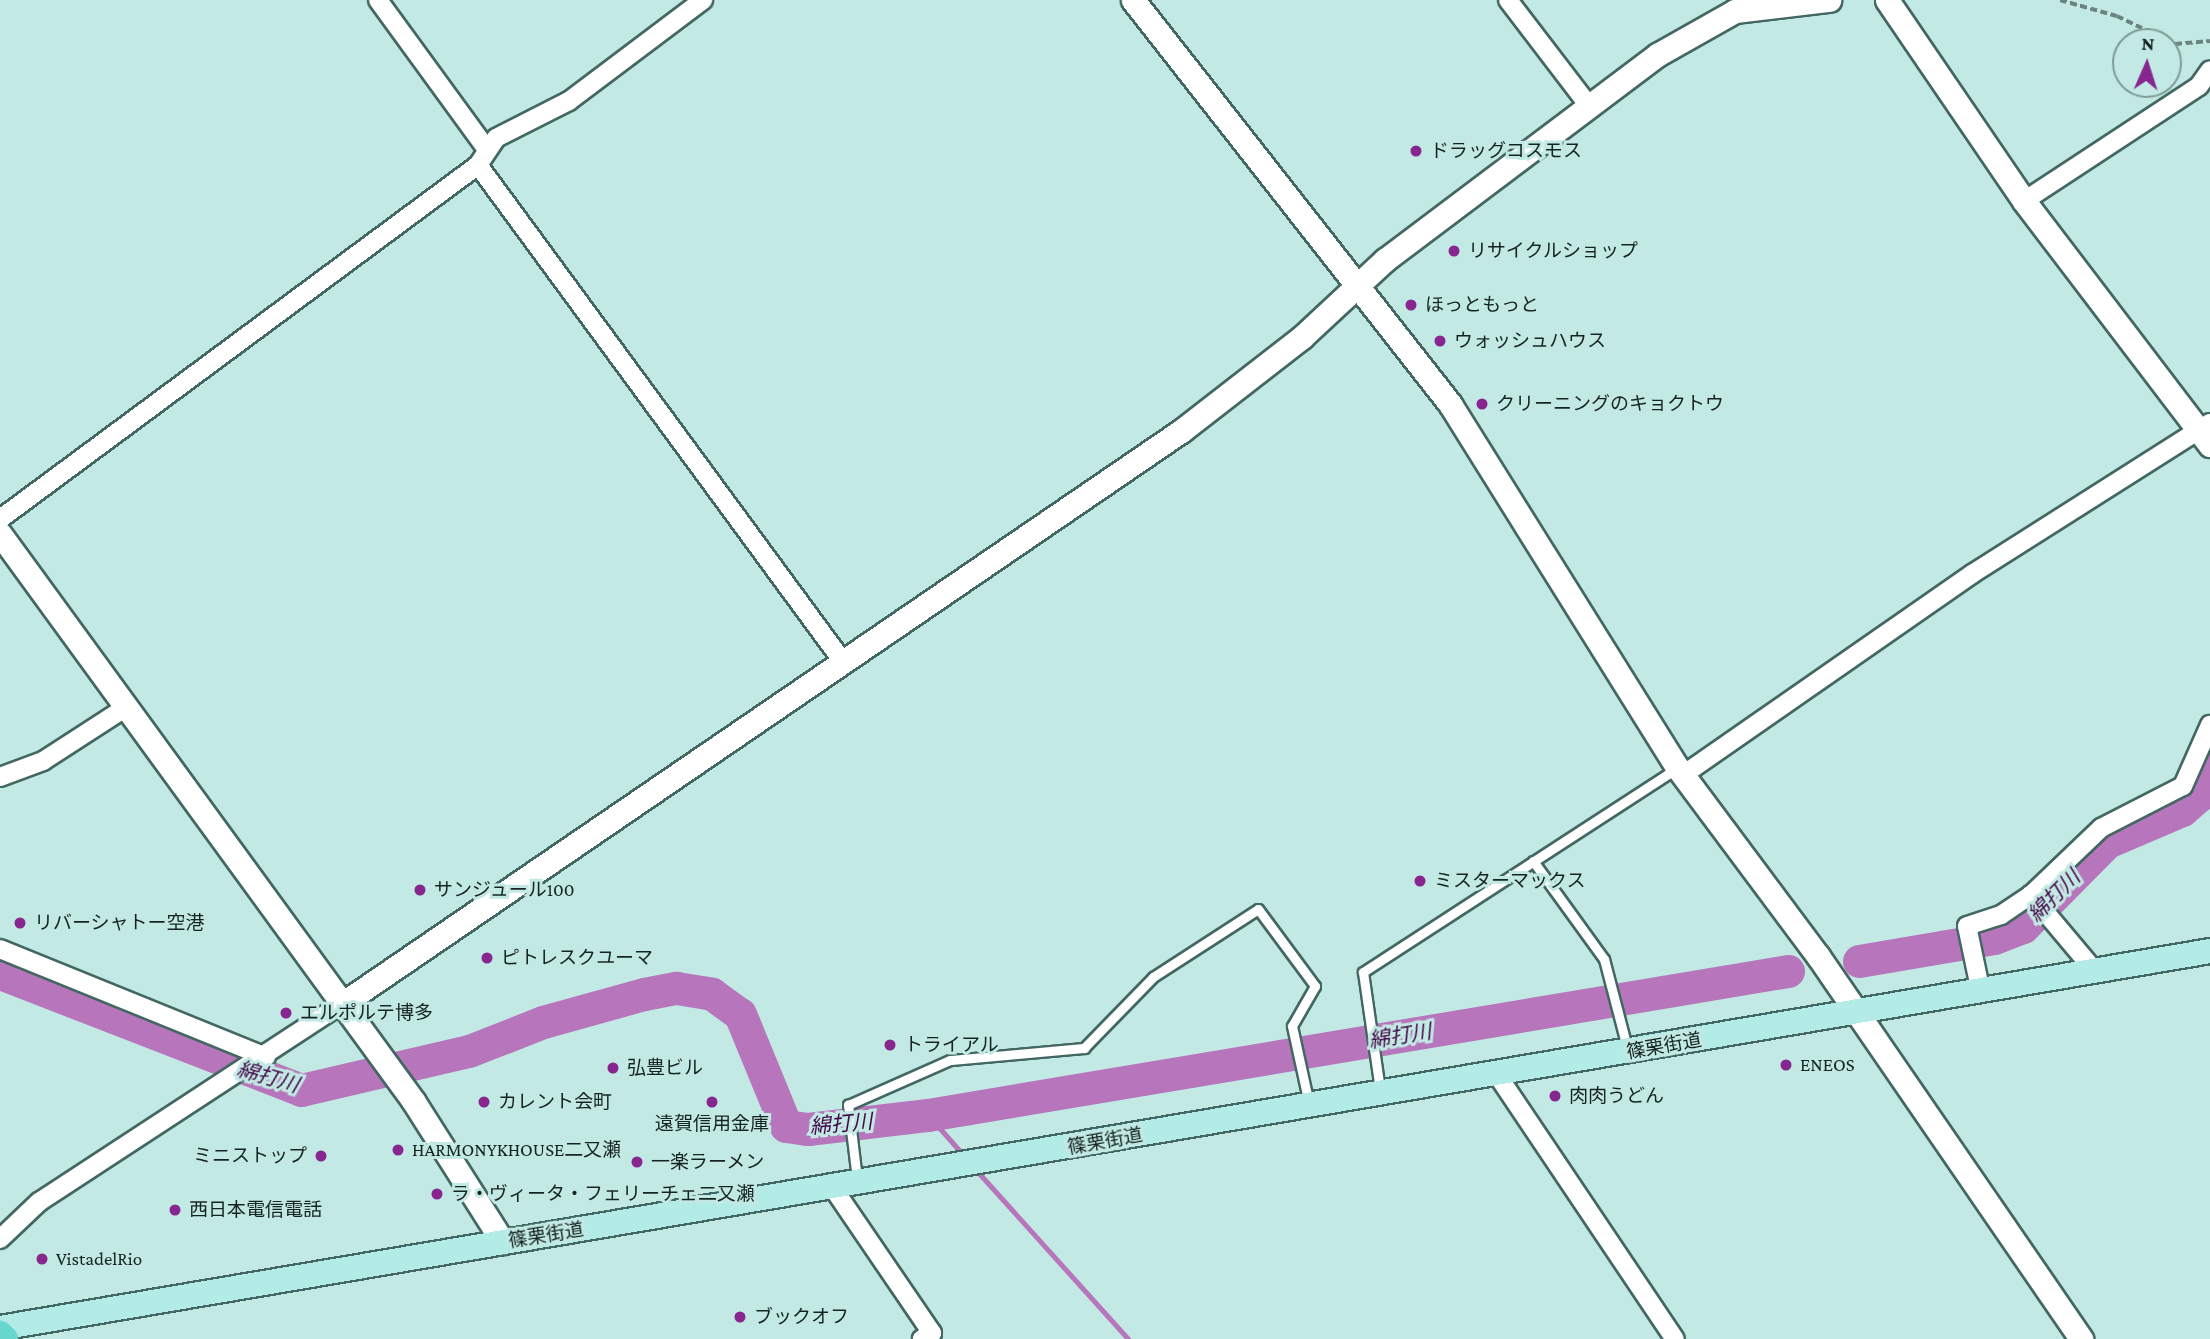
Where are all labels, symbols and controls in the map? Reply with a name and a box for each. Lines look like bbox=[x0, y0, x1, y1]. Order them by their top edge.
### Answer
north arrow bbox=[2112, 28, 2182, 98]
text: N bbox=[2141, 33, 2155, 54]
place label: ドラッグコスモス bbox=[1430, 140, 1582, 162]
marker: ドラッグコスモス bbox=[1408, 143, 1424, 159]
place label: リサイクルショップ bbox=[1468, 240, 1639, 262]
marker: リサイクルショップ bbox=[1446, 243, 1462, 259]
place label: ほっともっと bbox=[1425, 294, 1539, 316]
marker: ほっともっと bbox=[1403, 297, 1419, 313]
place label: ウォッシュハウス bbox=[1454, 330, 1606, 352]
marker: ウォッシュハウス bbox=[1432, 333, 1448, 349]
place label: クリーニングのキョクトウ bbox=[1496, 393, 1724, 415]
marker: クリーニングのキョクトウ bbox=[1474, 396, 1490, 412]
water label: 綿打川 bbox=[2023, 865, 2085, 927]
place label: ミスターマックス bbox=[1434, 870, 1586, 892]
marker: ミスターマックス bbox=[1412, 873, 1428, 889]
place label: サンジュール100 bbox=[434, 879, 576, 901]
marker: サンジュール100 bbox=[412, 882, 428, 898]
place label: リバーシャトー空港 bbox=[34, 912, 205, 934]
marker: リバーシャトー空港 bbox=[12, 915, 28, 931]
place label: ピトレスクユーマ bbox=[501, 947, 653, 969]
marker: ピトレスクユーマ bbox=[479, 950, 495, 966]
place label: エルポルテ博多 bbox=[300, 1002, 433, 1024]
marker: エルポルテ博多 bbox=[278, 1005, 294, 1021]
water label: 綿打川 bbox=[1367, 1019, 1433, 1053]
street label: 篠栗街道 bbox=[1625, 1028, 1703, 1064]
place label: トライアル bbox=[904, 1034, 999, 1056]
marker: トライアル bbox=[882, 1037, 898, 1053]
place label: ENEOS bbox=[1800, 1054, 1855, 1076]
water label: 綿打川 bbox=[234, 1056, 302, 1098]
place label: 弘豊ビル bbox=[627, 1057, 703, 1079]
marker: ENEOS bbox=[1778, 1057, 1794, 1073]
marker: 弘豊ビル bbox=[605, 1060, 621, 1076]
place label: 肉肉うどん bbox=[1569, 1085, 1664, 1107]
marker: 肉肉うどん bbox=[1547, 1088, 1563, 1104]
place label: カレント会町 bbox=[498, 1091, 612, 1113]
marker: カレント会町 bbox=[476, 1094, 492, 1110]
marker: 遠賀信用金庫 bbox=[704, 1094, 720, 1110]
water label: 綿打川 bbox=[809, 1109, 873, 1139]
place label: 遠賀信用金庫 bbox=[655, 1113, 769, 1135]
street label: 篠栗街道 bbox=[1066, 1123, 1144, 1159]
place label: HARMONYKHOUSE二又瀬 bbox=[412, 1139, 621, 1161]
marker: HARMONYKHOUSE二又瀬 bbox=[390, 1142, 406, 1158]
place label: ミニストップ bbox=[193, 1145, 307, 1167]
marker: ミニストップ bbox=[313, 1148, 329, 1164]
place label: 一楽ラーメン bbox=[651, 1151, 765, 1173]
marker: 一楽ラーメン bbox=[629, 1154, 645, 1170]
place label: ラ・ヴィータ・フェリーチェ二又瀬 bbox=[451, 1183, 755, 1205]
marker: ラ・ヴィータ・フェリーチェ二又瀬 bbox=[429, 1186, 445, 1202]
place label: 西日本電信電話 bbox=[189, 1199, 322, 1221]
marker: 西日本電信電話 bbox=[167, 1202, 183, 1218]
street label: 篠栗街道 bbox=[507, 1218, 585, 1252]
place label: VistadelRio bbox=[56, 1248, 142, 1270]
marker: VistadelRio bbox=[34, 1251, 50, 1267]
place label: ブックオフ bbox=[754, 1306, 849, 1328]
marker: ブックオフ bbox=[732, 1309, 748, 1325]

